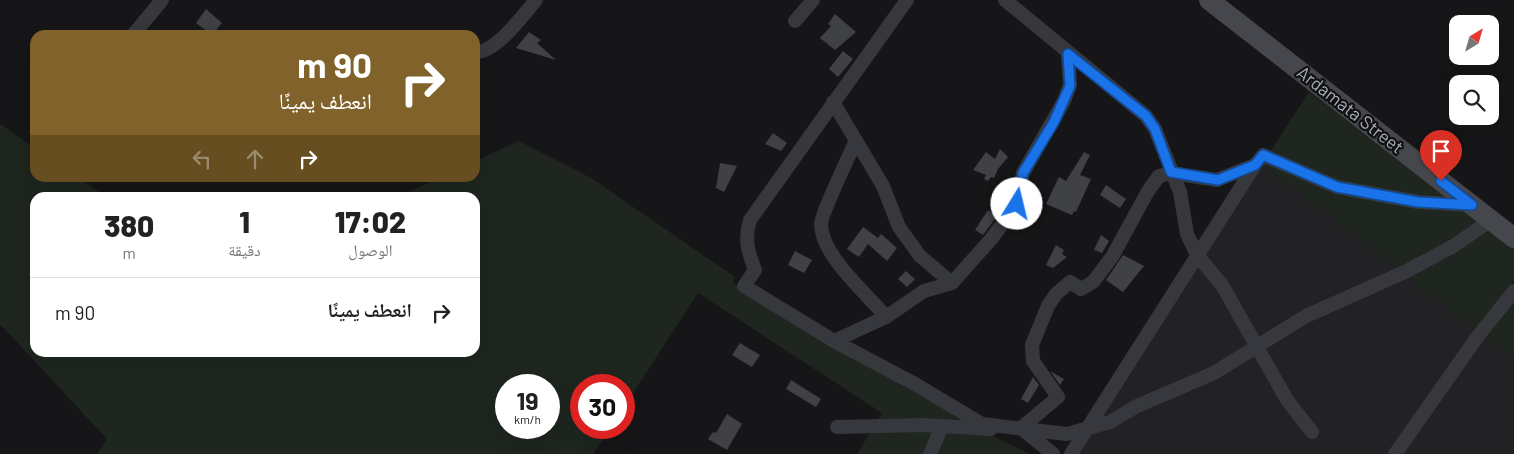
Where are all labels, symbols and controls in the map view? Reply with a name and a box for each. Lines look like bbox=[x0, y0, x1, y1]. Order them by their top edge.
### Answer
north arrow bbox=[1449, 15, 1499, 65]
map controls bbox=[1449, 15, 1499, 125]
text: 90 m bbox=[297, 43, 372, 85]
icon: right bbox=[390, 50, 455, 115]
street label: Ardamata Street bbox=[1293, 61, 1408, 158]
button: search bbox=[1449, 75, 1499, 125]
text: انعطف يمينًا bbox=[279, 87, 372, 113]
pin bbox=[1420, 130, 1462, 181]
icon: arrive bbox=[1427, 137, 1455, 165]
icon: left bbox=[188, 145, 216, 173]
icon: ahead bbox=[241, 145, 269, 173]
icon: right bbox=[294, 145, 322, 173]
position arrow bbox=[990, 177, 1042, 229]
text: 1 bbox=[239, 203, 250, 239]
text: 17:02 bbox=[335, 203, 406, 239]
text: 380 bbox=[104, 207, 154, 243]
text: دقيقة bbox=[228, 240, 261, 259]
text: الوصول bbox=[348, 240, 393, 259]
text: m bbox=[123, 243, 136, 262]
text: انعطف يمينًا bbox=[328, 298, 412, 321]
icon: right bbox=[427, 299, 455, 327]
text: 90 m bbox=[55, 301, 95, 324]
speed limit sign: 30 bbox=[570, 374, 635, 439]
text: 19 bbox=[516, 385, 539, 415]
text: km/h bbox=[514, 412, 541, 426]

